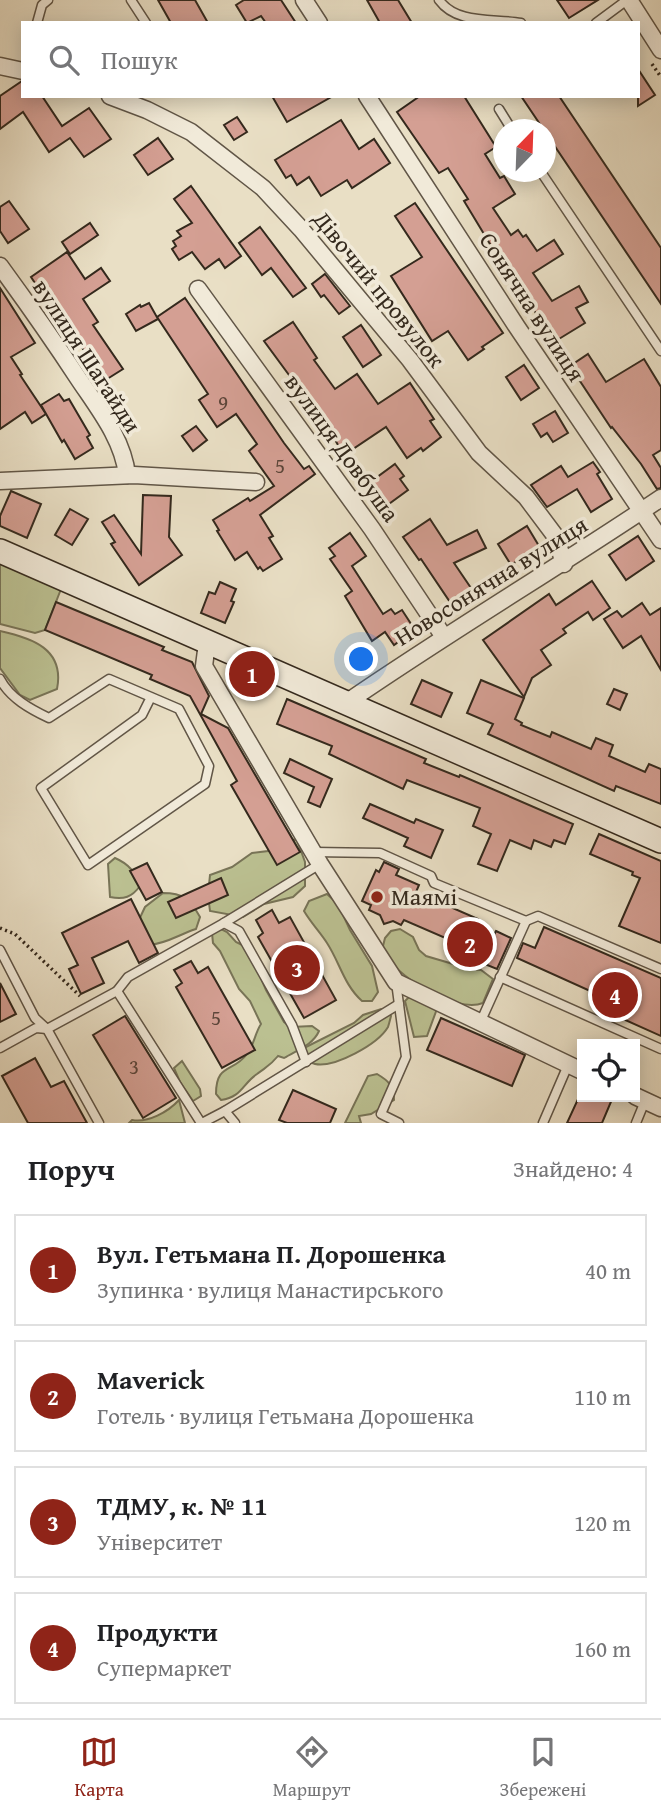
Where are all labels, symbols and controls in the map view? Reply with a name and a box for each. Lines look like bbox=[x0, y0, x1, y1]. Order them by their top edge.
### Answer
search box bbox=[21, 21, 640, 98]
text: Пошук bbox=[101, 40, 178, 79]
icon: search bbox=[45, 41, 83, 79]
north arrow bbox=[493, 119, 556, 182]
street label: Дівочий провулок bbox=[304, 202, 454, 375]
street label: Сонячна вулиця bbox=[471, 225, 594, 388]
street label: вулиця Шагайди bbox=[24, 272, 150, 440]
street label: вулиця Довбуша bbox=[277, 366, 409, 530]
house number: 9 bbox=[218, 387, 228, 418]
house number: 5 bbox=[275, 450, 285, 481]
street label: Новосонячна вулиця bbox=[387, 507, 594, 654]
your location bbox=[344, 642, 378, 676]
pin: 1 bbox=[229, 648, 275, 700]
place label: Маямі bbox=[391, 879, 458, 914]
marker: Маямі bbox=[369, 889, 385, 905]
pin: 2 bbox=[447, 918, 493, 970]
pin: 3 bbox=[274, 942, 320, 994]
pin: 4 bbox=[592, 969, 638, 1021]
house number: 5 bbox=[211, 1002, 221, 1033]
map controls bbox=[577, 1039, 640, 1102]
button: locate bbox=[577, 1039, 640, 1102]
house number: 3 bbox=[129, 1051, 139, 1082]
text: Поруч bbox=[28, 1147, 115, 1191]
text: Знайдено: 4 bbox=[513, 1152, 633, 1185]
text: Вул. Гетьмана П. Дорошенка bbox=[97, 1234, 446, 1273]
text: 1 bbox=[47, 1254, 59, 1287]
text: 40 m bbox=[585, 1254, 631, 1287]
text: Зупинка · вулиця Манастирського bbox=[97, 1273, 444, 1306]
text: Maverick bbox=[97, 1360, 204, 1399]
text: 2 bbox=[47, 1380, 59, 1413]
text: 110 m bbox=[574, 1380, 631, 1413]
text: Готель · вулиця Гетьмана Дорошенка bbox=[97, 1399, 474, 1432]
text: ТДМУ, к. № 11 bbox=[97, 1486, 268, 1525]
text: 3 bbox=[47, 1506, 59, 1539]
text: 120 m bbox=[574, 1506, 631, 1539]
text: Університет bbox=[97, 1525, 222, 1558]
text: Продукти bbox=[97, 1612, 218, 1651]
text: 4 bbox=[47, 1632, 59, 1665]
text: 160 m bbox=[574, 1632, 631, 1665]
text: Супермаркет bbox=[97, 1651, 231, 1684]
tab: Карта bbox=[75, 1733, 124, 1803]
tab: Маршрут bbox=[273, 1733, 351, 1803]
tab: Збережені bbox=[500, 1733, 586, 1803]

